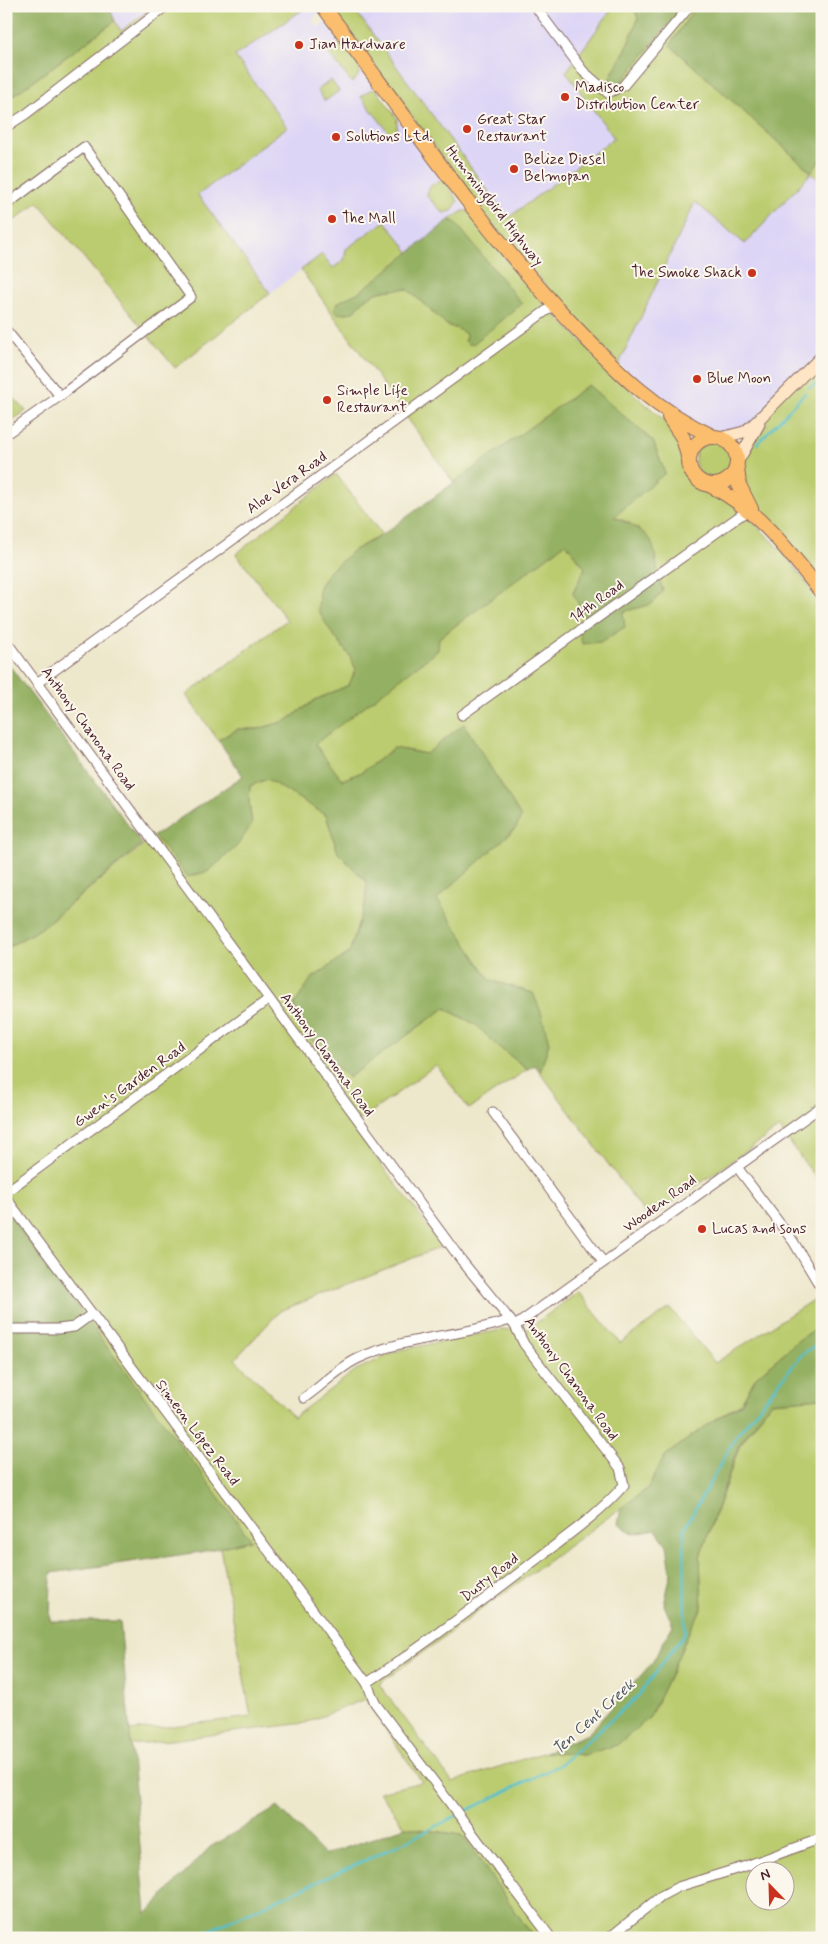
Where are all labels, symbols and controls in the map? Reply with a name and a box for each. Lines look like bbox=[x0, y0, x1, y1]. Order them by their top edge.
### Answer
place label: Jian Hardware bbox=[309, 35, 406, 55]
marker: Jian Hardware bbox=[293, 39, 305, 51]
place label: Madisco Distribution Center bbox=[575, 78, 700, 115]
marker: Madisco Distribution Center bbox=[559, 91, 571, 103]
place label: Great Star Restaurant bbox=[477, 110, 547, 147]
marker: Great Star Restaurant bbox=[461, 123, 473, 135]
place label: Solutions Ltd. bbox=[346, 127, 432, 147]
marker: Solutions Ltd. bbox=[330, 131, 342, 143]
street label: Hummingbird Highway bbox=[440, 141, 548, 271]
place label: Belize Diesel Belmopan bbox=[524, 150, 606, 187]
marker: Belize Diesel Belmopan bbox=[508, 163, 520, 175]
place label: The Mall bbox=[342, 209, 396, 229]
marker: The Mall bbox=[326, 213, 338, 225]
place label: The Smoke Shack bbox=[631, 263, 742, 283]
marker: The Smoke Shack bbox=[746, 267, 758, 279]
place label: Blue Moon bbox=[707, 369, 771, 389]
marker: Blue Moon bbox=[691, 373, 703, 385]
place label: Simple Life Restaurant bbox=[337, 381, 408, 418]
marker: Simple Life Restaurant bbox=[321, 394, 333, 406]
street label: Aloe Vera Road bbox=[243, 447, 331, 519]
street label: 14th Road bbox=[566, 576, 628, 628]
street label: Anthony Chanona Road bbox=[36, 663, 140, 795]
street label: Anthony Chanona Road bbox=[275, 989, 379, 1121]
street label: Gwen's Garden Road bbox=[70, 1037, 190, 1132]
street label: Wooden Road bbox=[619, 1171, 701, 1237]
place label: Lucas and sons bbox=[712, 1219, 807, 1239]
marker: Lucas and sons bbox=[696, 1223, 708, 1235]
street label: Anthony Chanona Road bbox=[519, 1313, 623, 1445]
street label: Simeon López Road bbox=[151, 1376, 244, 1490]
street label: Dusty Road bbox=[457, 1549, 523, 1607]
water label: Ten Cent Creek bbox=[548, 1674, 640, 1760]
north arrow bbox=[746, 1862, 796, 1912]
text: N bbox=[758, 1865, 773, 1885]

